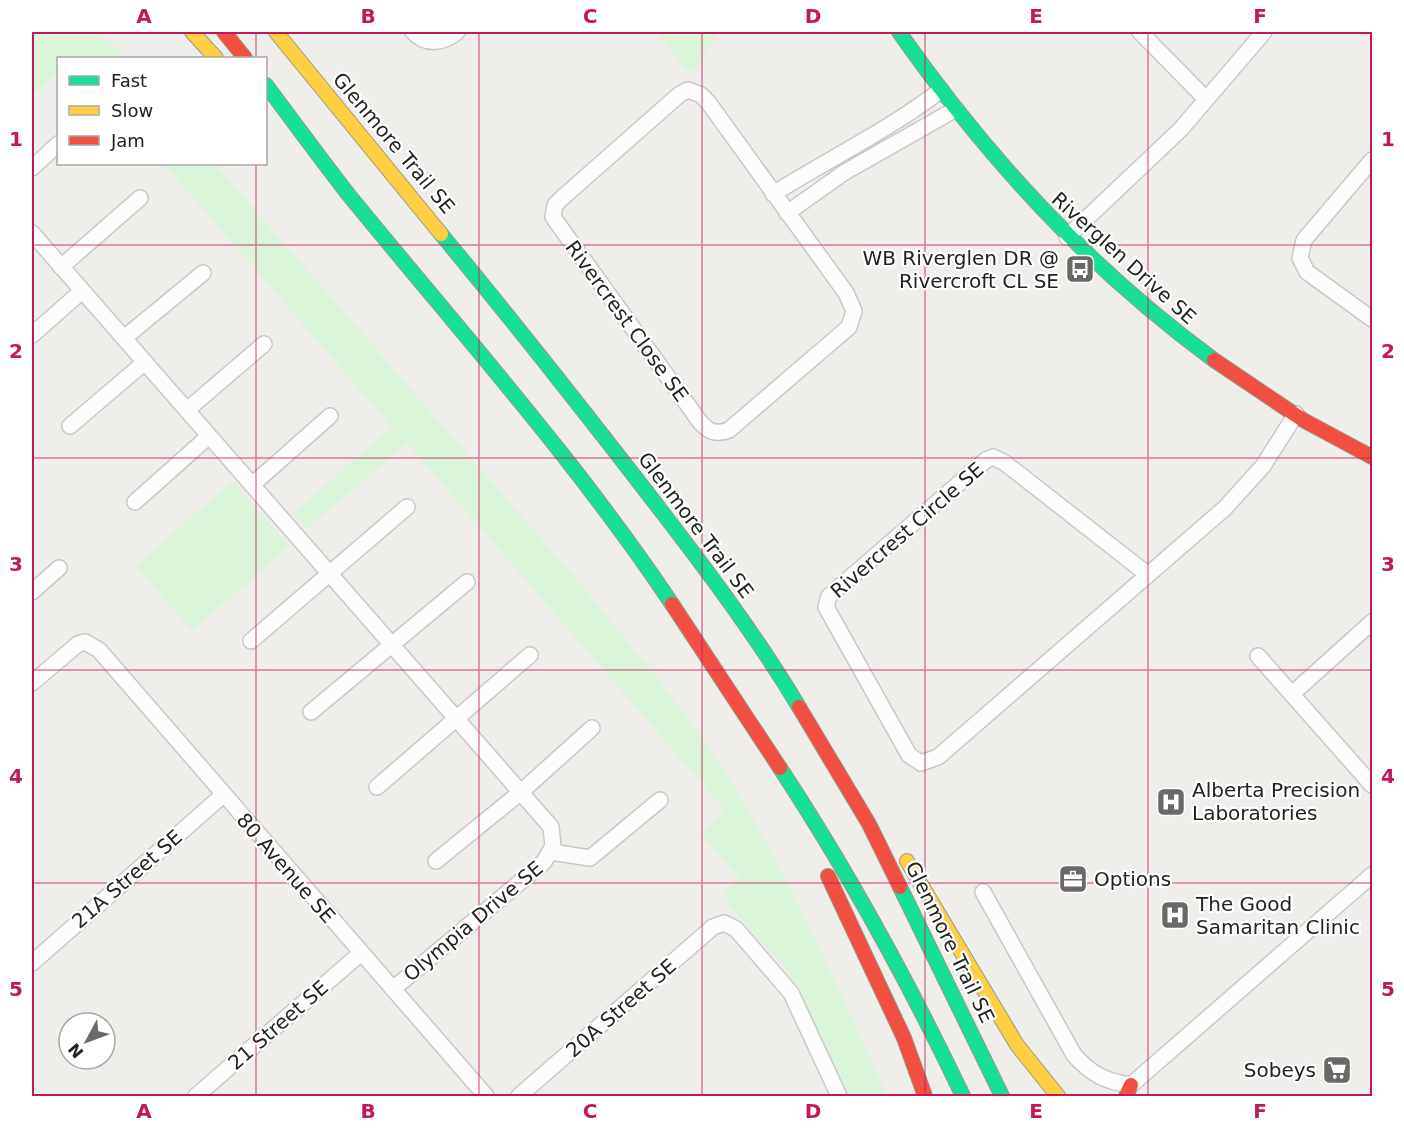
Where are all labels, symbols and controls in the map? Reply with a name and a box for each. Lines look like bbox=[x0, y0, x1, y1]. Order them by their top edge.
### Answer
text: A bbox=[136, 4, 152, 28]
text: B bbox=[360, 4, 376, 28]
text: C bbox=[583, 4, 597, 28]
text: D bbox=[805, 4, 821, 28]
text: E bbox=[1029, 4, 1043, 28]
text: F bbox=[1253, 4, 1267, 28]
legend bbox=[57, 57, 267, 165]
street label: Glenmore Trail SE bbox=[328, 68, 460, 218]
text: Fast bbox=[111, 70, 147, 91]
text: Slow bbox=[111, 100, 153, 121]
text: 1 bbox=[9, 127, 23, 151]
text: 1 bbox=[1381, 127, 1395, 151]
text: Jam bbox=[110, 130, 145, 151]
street label: Riverglen Drive SE bbox=[1047, 187, 1201, 329]
street label: Rivercrest Close SE bbox=[560, 236, 694, 406]
place label: WB Riverglen DR @ Rivercroft CL SE bbox=[862, 246, 1059, 293]
bus stop icon: WB Riverglen DR @ Rivercroft CL SE bbox=[1064, 253, 1096, 285]
text: 2 bbox=[9, 339, 23, 363]
text: 2 bbox=[1381, 339, 1395, 363]
street label: Glenmore Trail SE bbox=[633, 447, 759, 603]
street label: Rivercrest Circle SE bbox=[826, 457, 988, 603]
text: 3 bbox=[9, 552, 23, 576]
text: 3 bbox=[1381, 552, 1395, 576]
text: 4 bbox=[9, 764, 23, 788]
text: 4 bbox=[1381, 764, 1395, 788]
place label: Alberta Precision Laboratories bbox=[1192, 778, 1360, 825]
hospital icon: Alberta Precision Laboratories bbox=[1155, 786, 1187, 818]
street label: 80 Avenue SE bbox=[232, 808, 340, 928]
street label: 21A Street SE bbox=[67, 825, 187, 933]
street label: Olympia Drive SE bbox=[398, 856, 548, 986]
street label: Glenmore Trail SE bbox=[900, 857, 1000, 1027]
office icon: Options bbox=[1057, 863, 1089, 895]
place label: Options bbox=[1094, 867, 1171, 891]
place label: The Good Samaritan Clinic bbox=[1195, 892, 1360, 939]
hospital icon: The Good Samaritan Clinic bbox=[1159, 899, 1191, 931]
street label: 20A Street SE bbox=[561, 954, 681, 1062]
street label: 21 Street SE bbox=[223, 975, 333, 1075]
text: 5 bbox=[9, 977, 23, 1001]
text: 5 bbox=[1381, 977, 1395, 1001]
north arrow bbox=[57, 1011, 117, 1071]
text: N bbox=[64, 1039, 88, 1062]
supermarket icon: Sobeys bbox=[1321, 1054, 1353, 1086]
place label: Sobeys bbox=[1244, 1058, 1316, 1082]
text: A bbox=[136, 1099, 152, 1123]
text: B bbox=[360, 1099, 376, 1123]
text: C bbox=[583, 1099, 597, 1123]
text: D bbox=[805, 1099, 821, 1123]
text: E bbox=[1029, 1099, 1043, 1123]
text: F bbox=[1253, 1099, 1267, 1123]

